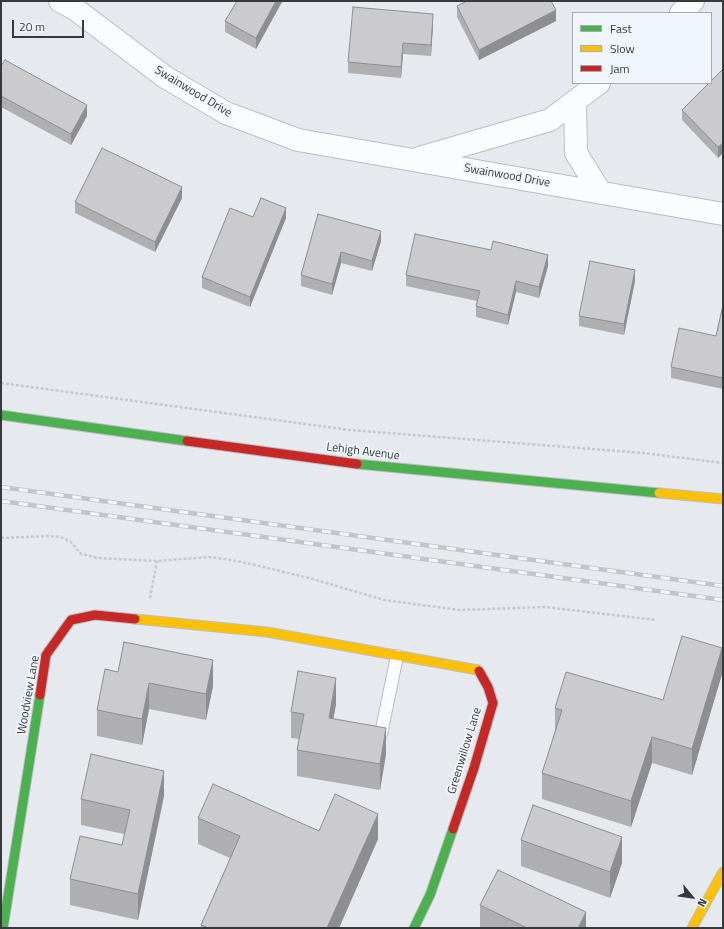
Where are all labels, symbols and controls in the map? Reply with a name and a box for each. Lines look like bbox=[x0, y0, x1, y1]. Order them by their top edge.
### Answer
scale bar bbox=[14, 12, 86, 38]
legend bbox=[572, 12, 712, 84]
text: 20 m bbox=[19, 17, 45, 36]
text: Fast bbox=[610, 19, 632, 38]
text: Slow bbox=[610, 39, 635, 58]
text: Jam bbox=[610, 59, 630, 78]
street label: Swainwood Drive bbox=[152, 63, 234, 121]
street label: Swainwood Drive bbox=[463, 161, 551, 191]
street label: Lehigh Avenue bbox=[326, 440, 400, 464]
street label: Woodview Lane bbox=[15, 654, 43, 736]
street label: Greenwillow Lane bbox=[445, 706, 485, 796]
north arrow bbox=[672, 877, 712, 917]
text: N bbox=[694, 896, 711, 910]

